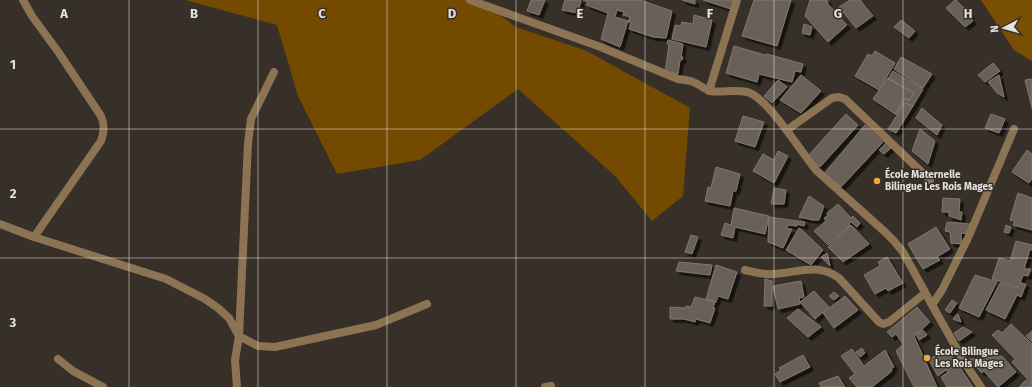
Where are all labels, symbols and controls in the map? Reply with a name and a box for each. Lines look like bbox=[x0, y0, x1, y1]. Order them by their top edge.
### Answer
text: A bbox=[59, 6, 68, 21]
text: B bbox=[190, 6, 198, 21]
text: C bbox=[318, 6, 326, 21]
text: D bbox=[448, 6, 457, 21]
text: E bbox=[577, 6, 584, 21]
text: F bbox=[707, 6, 714, 21]
text: G bbox=[834, 6, 842, 21]
text: H bbox=[964, 6, 972, 21]
north arrow bbox=[984, 8, 1024, 48]
text: N bbox=[988, 25, 1001, 33]
text: 1 bbox=[10, 57, 16, 72]
place label: École Maternelle Bilingue Les Rois Mages bbox=[885, 167, 993, 193]
marker: École Maternelle Bilingue Les Rois Mages bbox=[872, 176, 882, 186]
text: 2 bbox=[10, 186, 17, 201]
text: 3 bbox=[9, 315, 17, 330]
place label: École Bilingue Les Rois Mages bbox=[935, 344, 1004, 370]
marker: École Bilingue Les Rois Mages bbox=[922, 353, 932, 363]

